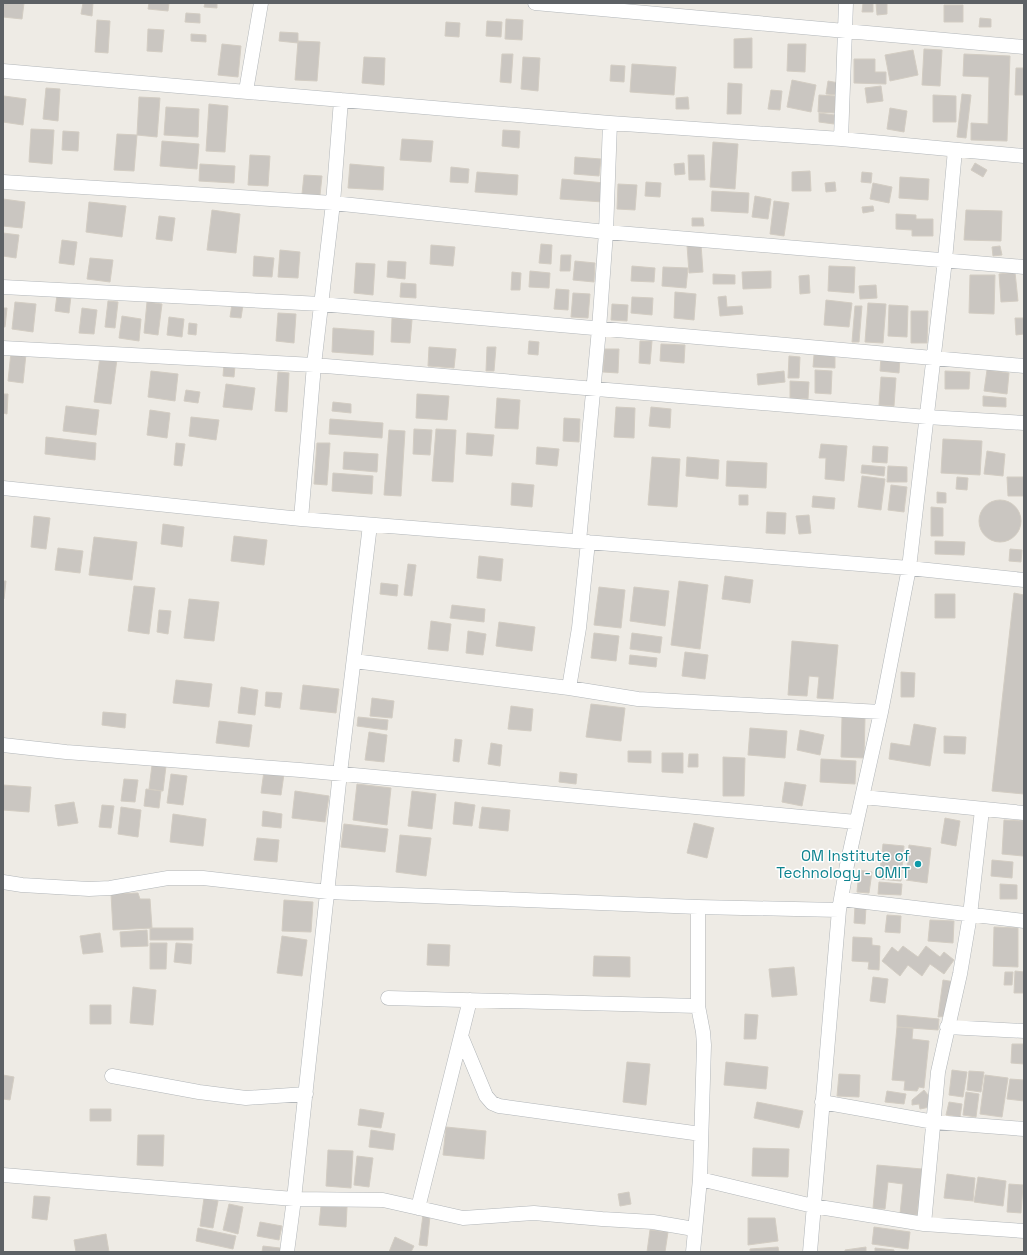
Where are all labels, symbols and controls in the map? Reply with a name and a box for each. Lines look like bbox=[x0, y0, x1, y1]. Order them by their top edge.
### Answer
place label: OM Institute of Technology - OMIT bbox=[776, 846, 910, 882]
marker: OM Institute of Technology - OMIT bbox=[913, 859, 923, 869]

